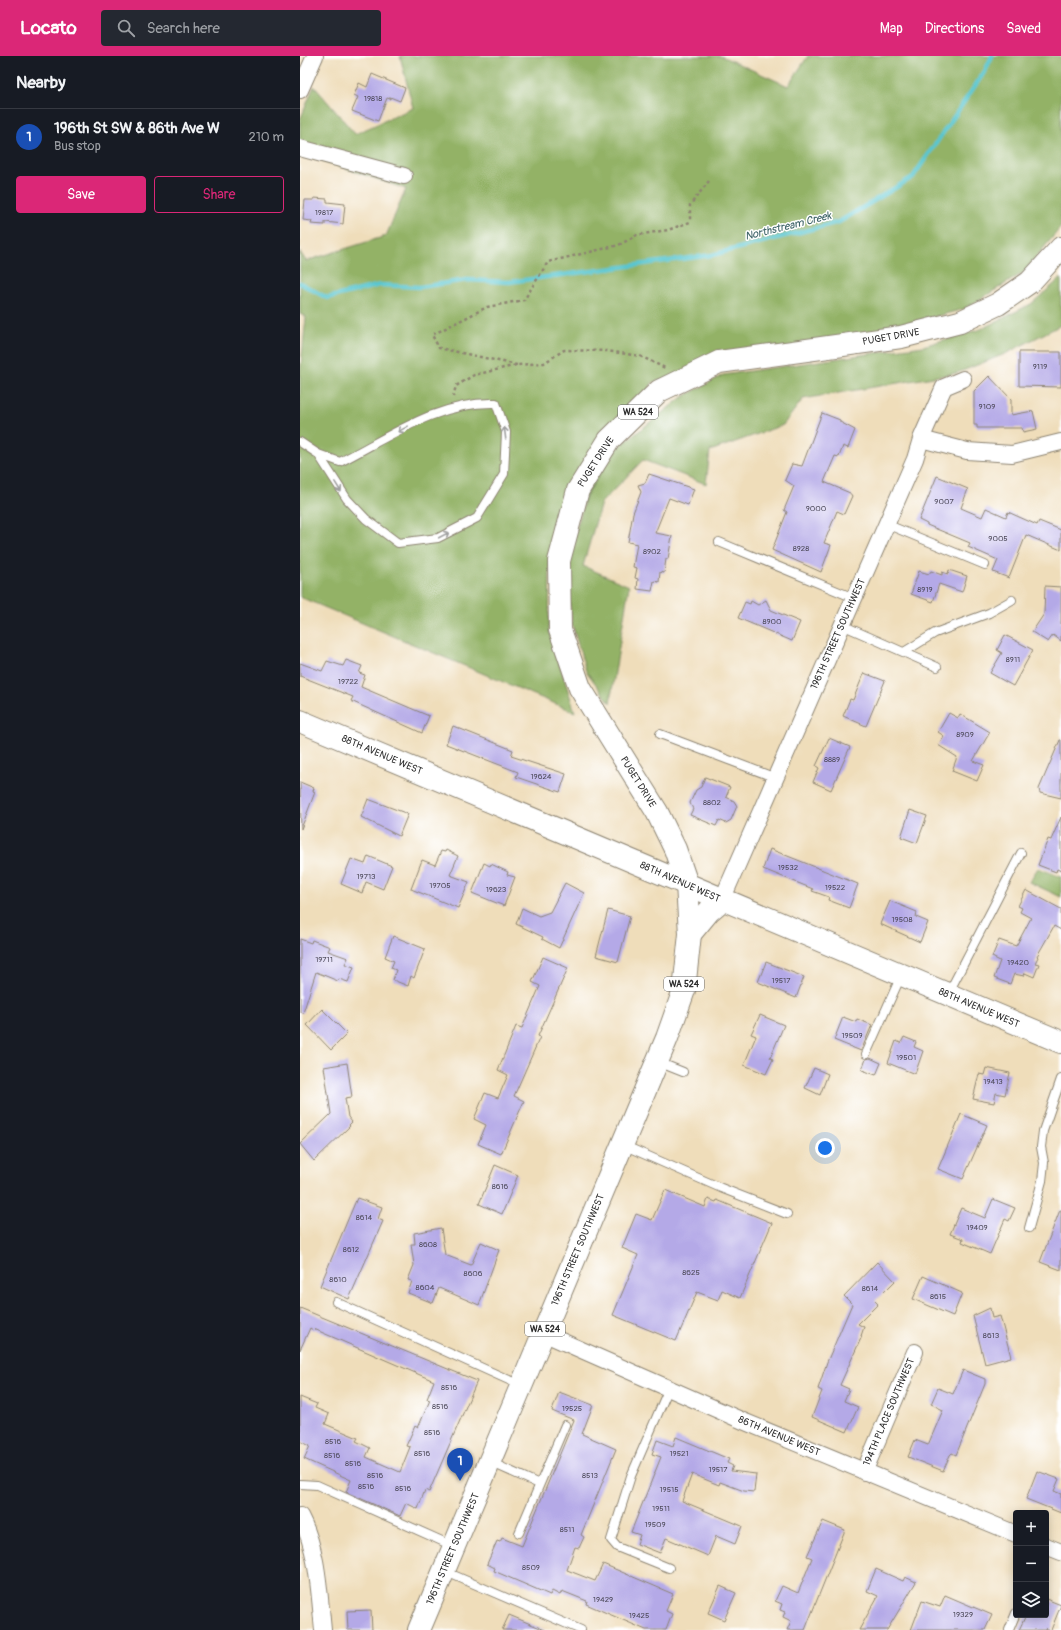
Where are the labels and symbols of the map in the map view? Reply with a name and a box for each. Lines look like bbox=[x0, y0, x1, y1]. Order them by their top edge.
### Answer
house number: 19818 bbox=[364, 94, 382, 103]
house number: 19817 bbox=[315, 208, 334, 217]
water label: Northstream Creek bbox=[743, 209, 834, 243]
street label: PUGET DRIVE bbox=[862, 326, 920, 348]
house number: 9119 bbox=[1033, 362, 1047, 371]
house number: 9109 bbox=[979, 402, 995, 411]
road number: WA 524 bbox=[618, 405, 658, 419]
one-way arrow bbox=[397, 425, 409, 433]
one-way arrow bbox=[501, 427, 509, 440]
street label: PUGET DRIVE bbox=[575, 435, 617, 489]
one-way arrow bbox=[334, 481, 343, 492]
house number: 9007 bbox=[934, 497, 954, 506]
house number: 9000 bbox=[806, 504, 827, 513]
one-way arrow bbox=[438, 531, 450, 538]
house number: 9005 bbox=[988, 534, 1008, 543]
house number: 8928 bbox=[793, 544, 809, 553]
house number: 8902 bbox=[643, 547, 662, 556]
street label: 196TH STREET SOUTHWEST bbox=[808, 576, 868, 691]
house number: 8919 bbox=[917, 585, 933, 594]
house number: 8900 bbox=[762, 617, 782, 626]
house number: 8911 bbox=[1006, 655, 1020, 664]
house number: 19722 bbox=[338, 677, 359, 686]
house number: 8909 bbox=[956, 730, 974, 739]
street label: 88TH AVENUE WEST bbox=[340, 733, 425, 778]
street label: PUGET DRIVE bbox=[618, 754, 658, 810]
house number: 8889 bbox=[824, 755, 840, 764]
house number: 19624 bbox=[530, 772, 552, 781]
house number: 8802 bbox=[703, 798, 722, 807]
street label: 88TH AVENUE WEST bbox=[638, 859, 722, 905]
house number: 19532 bbox=[778, 863, 799, 872]
house number: 19713 bbox=[356, 872, 376, 881]
house number: 19705 bbox=[429, 881, 451, 890]
house number: 19522 bbox=[825, 883, 846, 892]
house number: 19623 bbox=[486, 885, 507, 894]
house number: 19508 bbox=[891, 915, 913, 924]
house number: 19711 bbox=[315, 955, 333, 964]
house number: 19420 bbox=[1007, 958, 1029, 967]
house number: 19517 bbox=[772, 976, 791, 985]
road number: WA 524 bbox=[664, 977, 704, 991]
street label: 88TH AVENUE WEST bbox=[937, 986, 1022, 1031]
house number: 19509 bbox=[841, 1031, 863, 1040]
house number: 19501 bbox=[896, 1053, 916, 1062]
house number: 19413 bbox=[983, 1077, 1003, 1086]
your location bbox=[815, 1138, 835, 1158]
house number: 8616 bbox=[492, 1182, 509, 1191]
street label: 196TH STREET SOUTHWEST bbox=[549, 1192, 607, 1308]
house number: 8614 bbox=[356, 1213, 373, 1222]
house number: 19409 bbox=[966, 1223, 988, 1232]
house number: 8608 bbox=[419, 1240, 437, 1249]
house number: 8612 bbox=[343, 1245, 360, 1254]
house number: 8625 bbox=[682, 1268, 700, 1277]
house number: 8606 bbox=[464, 1269, 483, 1278]
house number: 8610 bbox=[329, 1275, 347, 1284]
house number: 8604 bbox=[416, 1283, 435, 1292]
house number: 8614 bbox=[862, 1284, 879, 1293]
house number: 8615 bbox=[930, 1292, 946, 1301]
road number: WA 524 bbox=[525, 1322, 565, 1336]
house number: 8613 bbox=[983, 1331, 1000, 1340]
street label: 194TH PLACE SOUTHWEST bbox=[861, 1356, 917, 1468]
house number: 8516 bbox=[441, 1383, 457, 1392]
house number: 8516 bbox=[432, 1402, 448, 1411]
house number: 19525 bbox=[562, 1404, 582, 1413]
street label: 86TH AVENUE WEST bbox=[736, 1413, 822, 1459]
house number: 8516 bbox=[424, 1428, 440, 1437]
house number: 8516 bbox=[325, 1437, 341, 1446]
pin: 1 bbox=[447, 1448, 473, 1481]
house number: 8516 bbox=[414, 1449, 430, 1458]
house number: 19521 bbox=[669, 1449, 689, 1458]
house number: 8516 bbox=[324, 1451, 340, 1460]
house number: 8516 bbox=[345, 1459, 361, 1468]
house number: 19517 bbox=[709, 1465, 728, 1474]
house number: 8516 bbox=[367, 1471, 383, 1480]
house number: 8513 bbox=[582, 1471, 599, 1480]
house number: 8516 bbox=[358, 1482, 374, 1491]
house number: 8516 bbox=[395, 1484, 411, 1493]
house number: 19515 bbox=[659, 1485, 679, 1494]
street label: 196TH STREET SOUTHWEST bbox=[424, 1491, 482, 1607]
house number: 19511 bbox=[652, 1504, 670, 1513]
house number: 19509 bbox=[644, 1520, 666, 1529]
house number: 8511 bbox=[560, 1525, 574, 1534]
house number: 8509 bbox=[522, 1563, 540, 1572]
house number: 19429 bbox=[593, 1595, 613, 1604]
house number: 19329 bbox=[953, 1610, 973, 1619]
house number: 19425 bbox=[629, 1611, 649, 1620]

